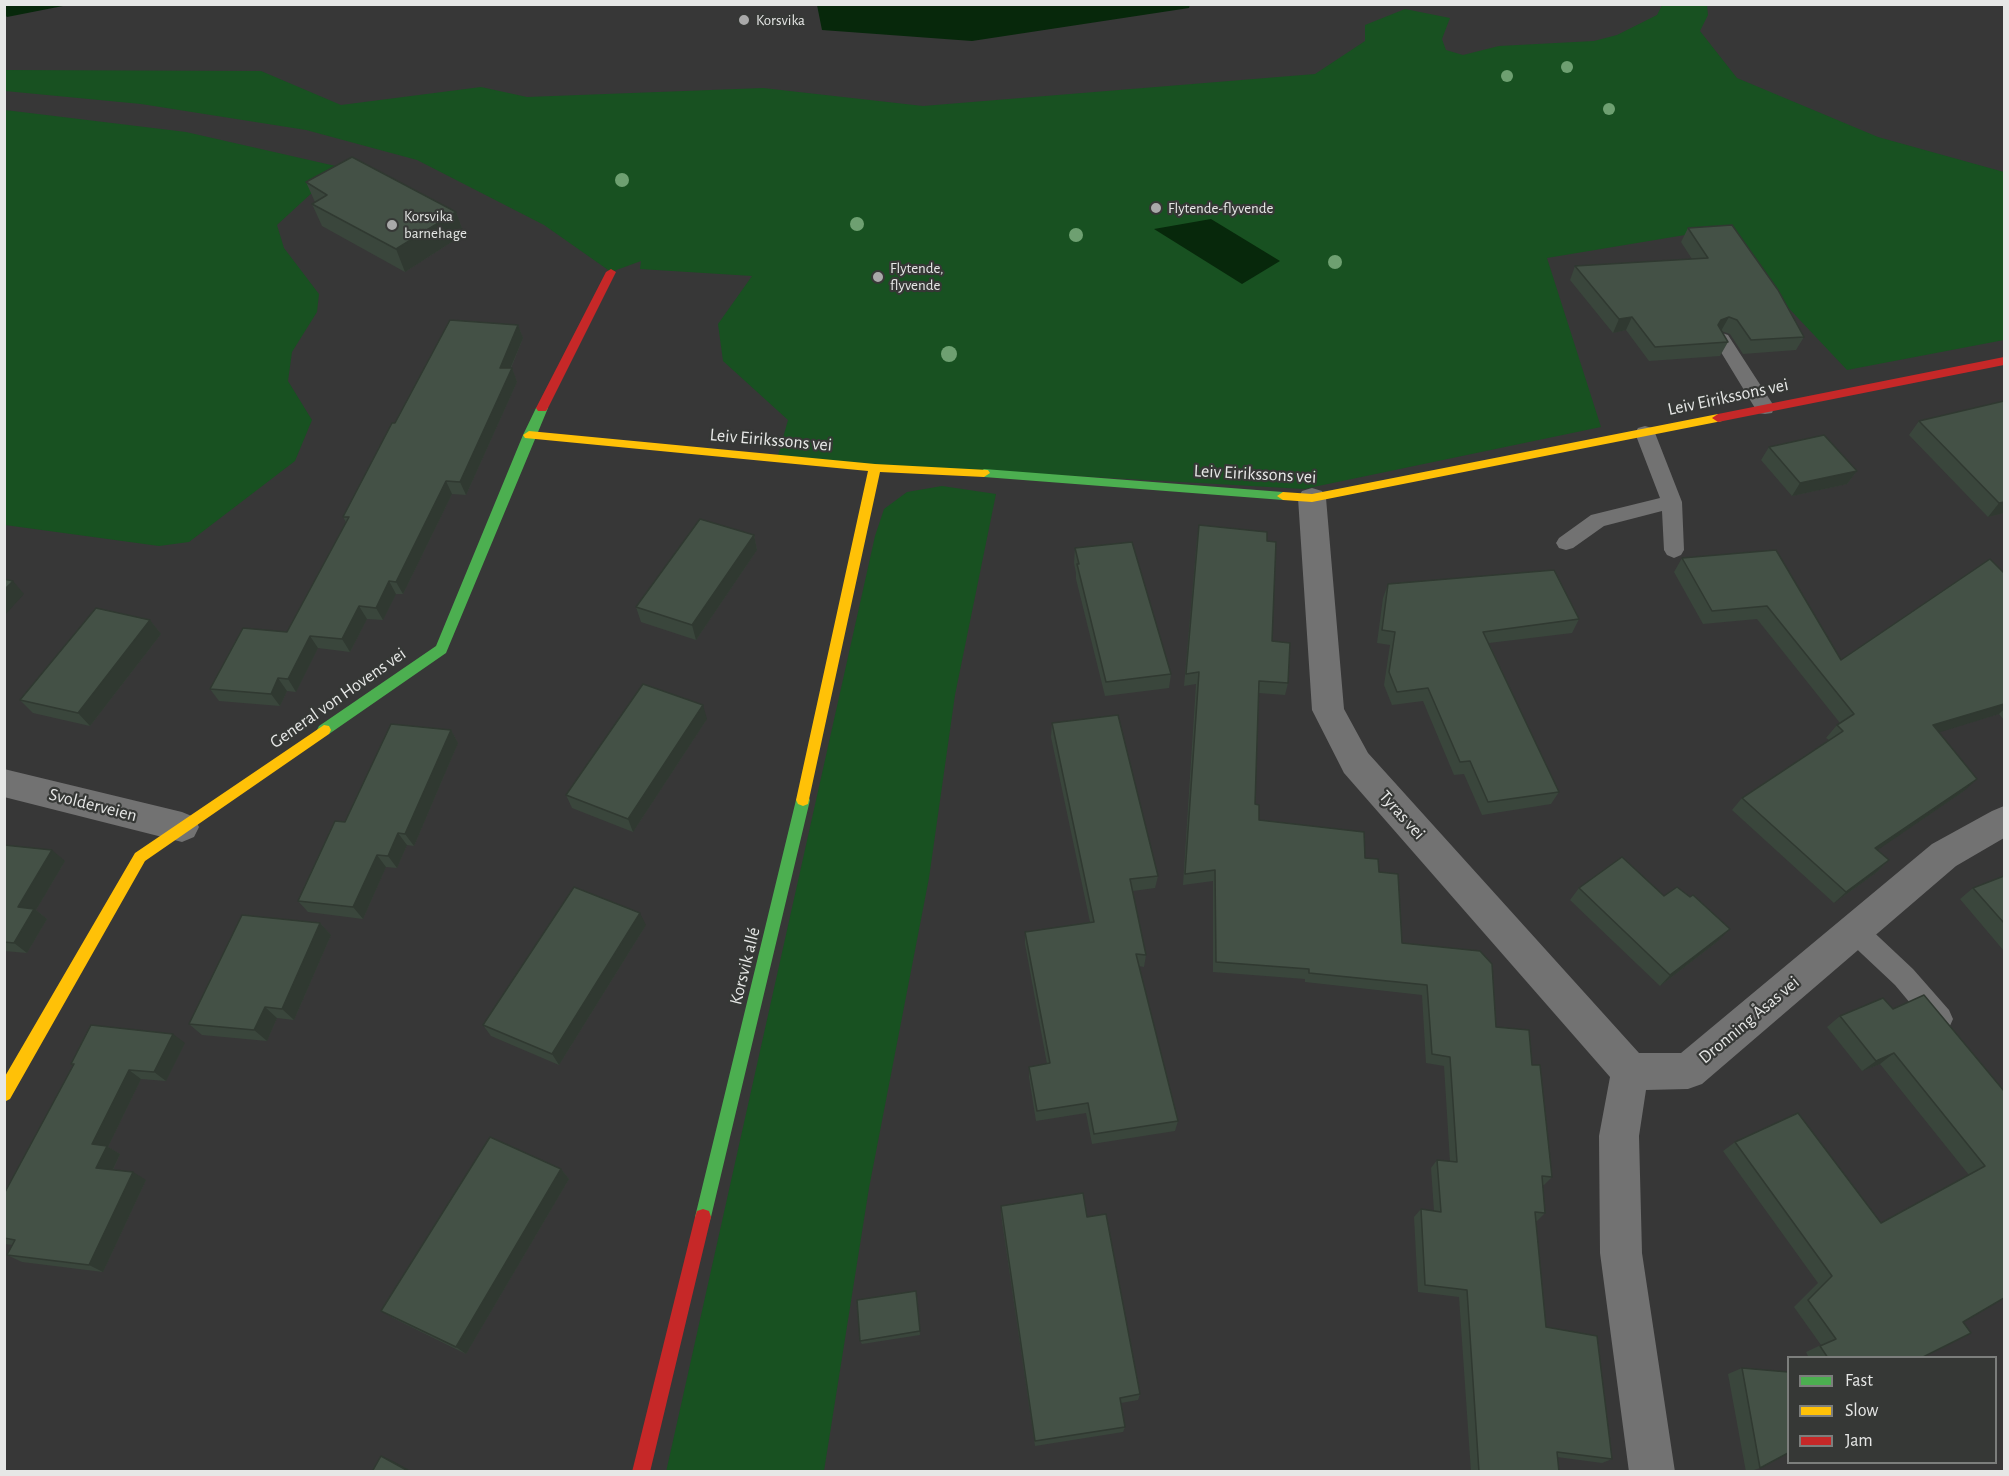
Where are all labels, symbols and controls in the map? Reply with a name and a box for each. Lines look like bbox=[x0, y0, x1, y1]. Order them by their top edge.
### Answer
place label: Korsvika bbox=[756, 11, 805, 29]
marker: Korsvika bbox=[737, 13, 751, 27]
place label: Flytende-flyvende bbox=[1168, 199, 1274, 217]
marker: Flytende-flyvende bbox=[1149, 201, 1163, 215]
place label: Korsvika barnehage bbox=[404, 207, 467, 242]
marker: Korsvika barnehage bbox=[385, 218, 399, 232]
place label: Flytende, flyvende bbox=[890, 259, 943, 294]
marker: Flytende, flyvende bbox=[871, 270, 885, 284]
street label: Leiv Eirikssons vei bbox=[1666, 374, 1790, 420]
street label: Leiv Eirikssons vei bbox=[709, 424, 833, 456]
street label: Leiv Eirikssons vei bbox=[1193, 460, 1317, 488]
street label: General von Hovens vei bbox=[266, 643, 410, 753]
street label: Svolderveien bbox=[47, 784, 139, 826]
street label: Tyras vei bbox=[1374, 786, 1430, 844]
street label: Korsvik allé bbox=[725, 925, 765, 1007]
street label: Dronning Åsas vei bbox=[1694, 972, 1804, 1068]
legend bbox=[1787, 1356, 1997, 1464]
text: Fast bbox=[1845, 1372, 1873, 1390]
text: Slow bbox=[1845, 1402, 1878, 1420]
text: Jam bbox=[1845, 1432, 1873, 1450]

